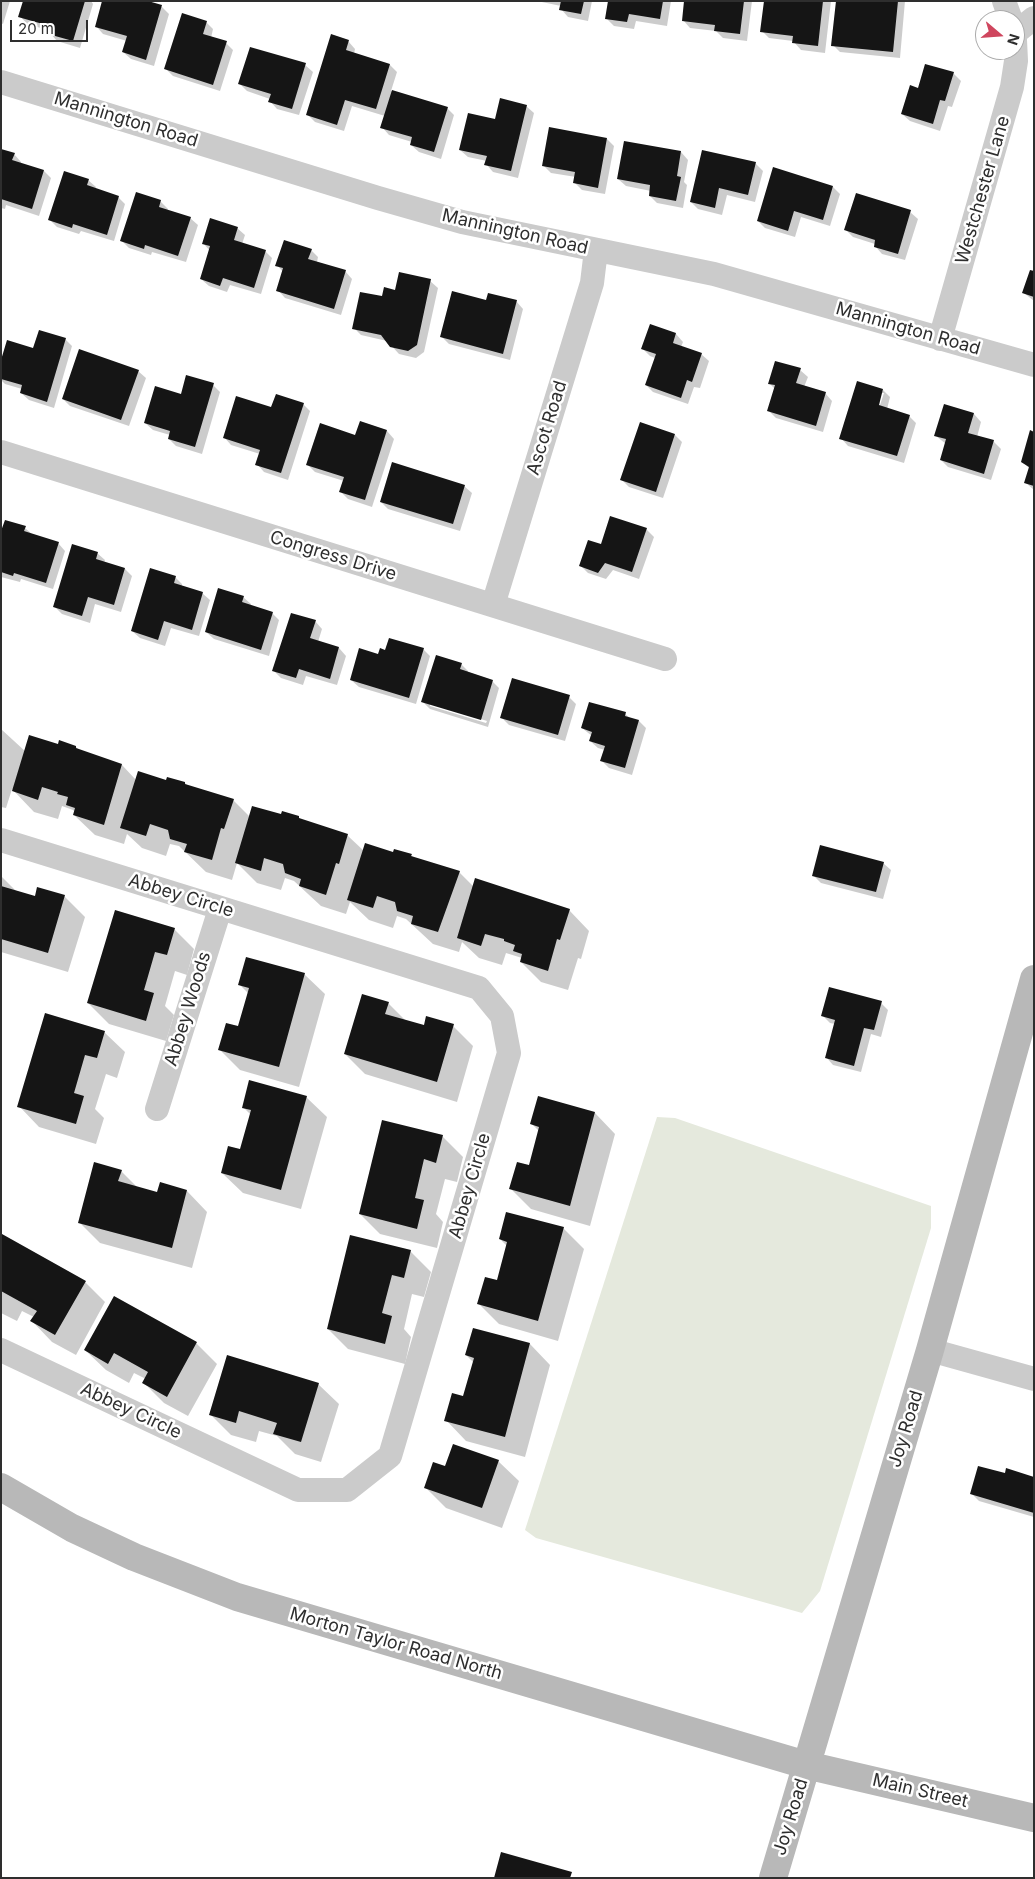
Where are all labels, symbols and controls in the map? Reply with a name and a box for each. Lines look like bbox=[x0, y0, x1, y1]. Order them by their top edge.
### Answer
scale bar bbox=[12, 10, 90, 42]
north arrow bbox=[975, 10, 1025, 60]
text: 20 m bbox=[18, 19, 54, 38]
text: N bbox=[1004, 32, 1024, 47]
street label: Mannington Road bbox=[51, 88, 201, 152]
street label: Westchester Lane bbox=[952, 114, 1014, 266]
street label: Mannington Road bbox=[440, 205, 590, 259]
street label: Mannington Road bbox=[833, 298, 983, 360]
street label: Ascot Road bbox=[522, 378, 572, 478]
street label: Congress Drive bbox=[267, 526, 399, 586]
street label: Abbey Circle bbox=[126, 870, 236, 922]
street label: Abbey Woods bbox=[160, 949, 216, 1069]
street label: Abbey Circle bbox=[445, 1131, 495, 1241]
street label: Abbey Circle bbox=[77, 1378, 185, 1444]
street label: Joy Road bbox=[884, 1388, 928, 1470]
street label: Morton Taylor Road North bbox=[287, 1603, 505, 1685]
street label: Main Street bbox=[870, 1770, 970, 1812]
street label: Joy Road bbox=[769, 1776, 813, 1858]

